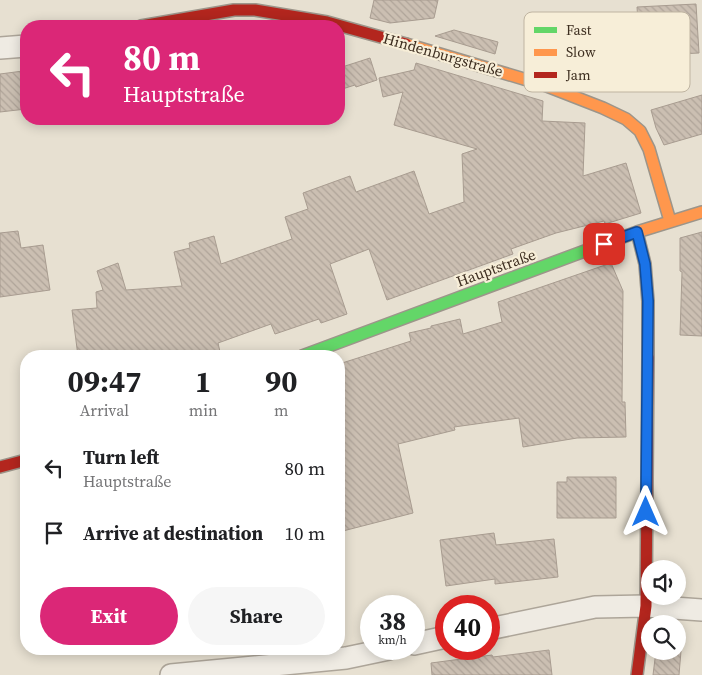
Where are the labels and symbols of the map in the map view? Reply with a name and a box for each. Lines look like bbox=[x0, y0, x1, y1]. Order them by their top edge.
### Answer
legend bbox=[524, 12, 690, 92]
text: Fast bbox=[566, 20, 592, 40]
street label: Hindenburgstraße bbox=[381, 27, 506, 82]
text: Slow bbox=[566, 42, 596, 62]
text: Jam bbox=[565, 65, 591, 85]
pin bbox=[583, 223, 625, 265]
street label: Hauptstraße bbox=[453, 243, 539, 292]
position arrow bbox=[619, 485, 671, 537]
speed limit sign: 40 bbox=[435, 595, 500, 660]

